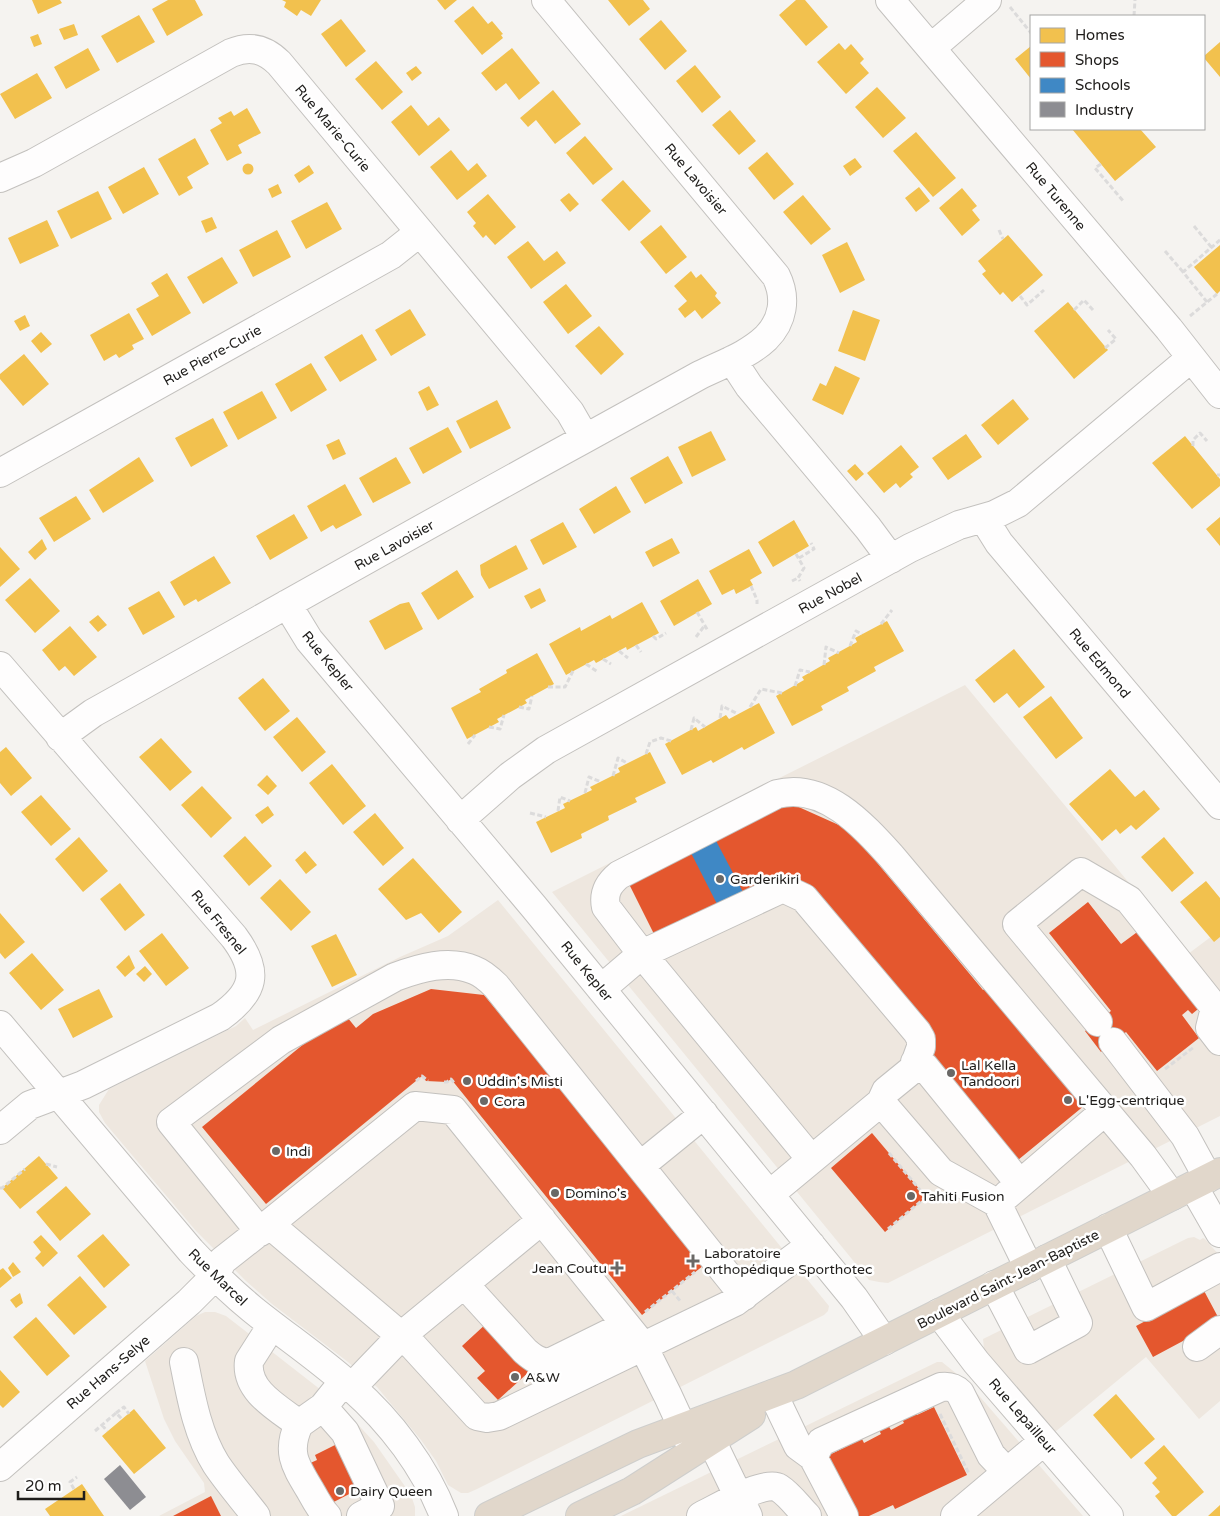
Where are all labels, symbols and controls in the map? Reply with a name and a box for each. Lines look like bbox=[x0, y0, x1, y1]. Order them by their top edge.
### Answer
legend bbox=[1030, 15, 1205, 130]
text: Homes bbox=[1075, 26, 1125, 44]
text: Shops bbox=[1075, 51, 1119, 69]
text: Schools bbox=[1075, 76, 1131, 94]
street label: Rue Marie-Curie bbox=[291, 81, 374, 176]
text: Industry bbox=[1075, 101, 1134, 119]
street label: Rue Lavoisier bbox=[661, 140, 731, 219]
street label: Rue Turenne bbox=[1022, 159, 1089, 234]
street label: Rue Pierre-Curie bbox=[160, 321, 264, 389]
street label: Rue Lavoisier bbox=[351, 516, 438, 574]
street label: Rue Nobel bbox=[796, 569, 865, 618]
street label: Rue Edmond bbox=[1065, 625, 1134, 702]
street label: Rue Kepler bbox=[298, 628, 358, 696]
place label: Garderikiri bbox=[730, 871, 799, 888]
marker: Garderikiri bbox=[714, 873, 726, 885]
street label: Rue Fresnel bbox=[187, 887, 250, 958]
street label: Rue Kepler bbox=[557, 938, 617, 1006]
place label: Lal Kella Tandoori bbox=[961, 1057, 1020, 1090]
marker: Lal Kella Tandoori bbox=[945, 1067, 957, 1079]
place label: Uddin's Misti bbox=[477, 1073, 563, 1090]
marker: Uddin's Misti bbox=[461, 1075, 473, 1087]
place label: L'Egg-centrique bbox=[1078, 1092, 1185, 1109]
place label: Cora bbox=[494, 1093, 525, 1110]
marker: L'Egg-centrique bbox=[1062, 1094, 1074, 1106]
marker: Cora bbox=[478, 1095, 490, 1107]
place label: Indi bbox=[286, 1143, 311, 1160]
marker: Indi bbox=[270, 1145, 282, 1157]
place label: Domino's bbox=[565, 1185, 627, 1202]
marker: Domino's bbox=[549, 1187, 561, 1199]
place label: Tahiti Fusion bbox=[921, 1188, 1005, 1205]
marker: Tahiti Fusion bbox=[905, 1190, 917, 1202]
street label: Boulevard Saint-Jean-Baptiste bbox=[914, 1226, 1102, 1333]
street label: Rue Marcel bbox=[185, 1245, 251, 1310]
place label: Laboratoire orthopédique Sporthotec bbox=[704, 1245, 872, 1278]
marker: Laboratoire orthopédique Sporthotec bbox=[686, 1254, 700, 1268]
place label: Jean Coutu bbox=[532, 1260, 607, 1277]
marker: Jean Coutu bbox=[611, 1262, 623, 1274]
street label: Rue Hans-Selye bbox=[63, 1332, 153, 1413]
place label: A&W bbox=[525, 1369, 560, 1386]
marker: A&W bbox=[509, 1371, 521, 1383]
street label: Rue Lepailleur bbox=[985, 1375, 1061, 1458]
scale bar bbox=[18, 1468, 84, 1500]
text: 20 m bbox=[25, 1477, 62, 1495]
place label: Dairy Queen bbox=[350, 1483, 432, 1500]
marker: Dairy Queen bbox=[334, 1485, 346, 1497]

